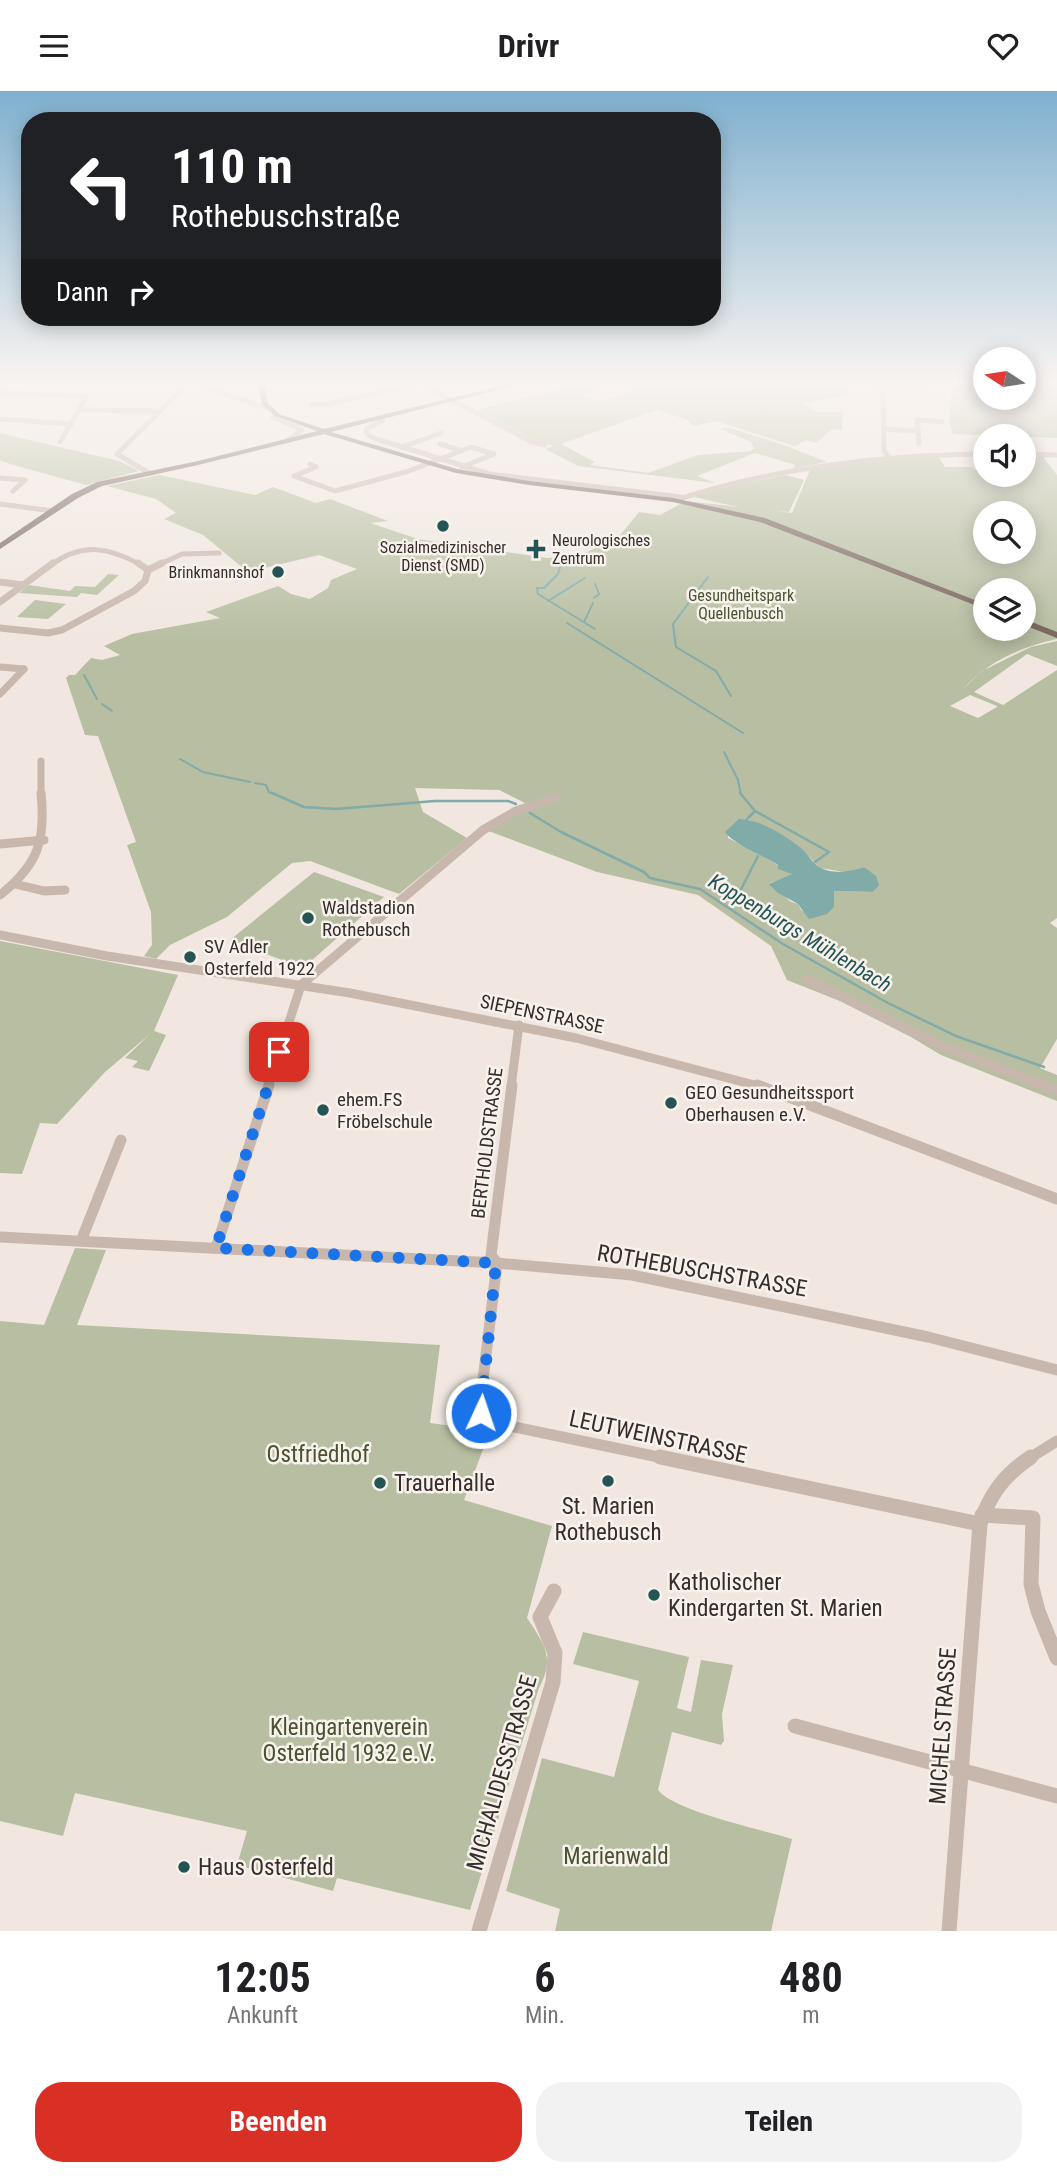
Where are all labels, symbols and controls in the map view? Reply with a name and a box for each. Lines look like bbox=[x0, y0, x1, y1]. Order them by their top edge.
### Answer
icon: menu bbox=[35, 27, 73, 65]
text: Drivr bbox=[498, 27, 559, 65]
icon: heart bbox=[984, 27, 1022, 65]
text: 110 m bbox=[171, 138, 293, 195]
icon: left bbox=[56, 140, 147, 231]
text: Rothebuschstraße bbox=[171, 197, 400, 235]
icon: right bbox=[122, 273, 160, 311]
text: Dann bbox=[56, 277, 108, 307]
north arrow bbox=[973, 347, 1036, 409]
map controls bbox=[973, 347, 1036, 641]
button: sound bbox=[973, 424, 1036, 487]
button: search bbox=[973, 501, 1036, 564]
marker: Sozialmedizinischer Dienst (SMD) bbox=[435, 518, 451, 534]
place label: Neurologisches Zentrum bbox=[552, 531, 650, 568]
place label: Sozialmedizinischer Dienst (SMD) bbox=[380, 538, 506, 575]
marker: Neurologisches Zentrum bbox=[526, 539, 546, 559]
place label: Brinkmannshof bbox=[168, 563, 264, 582]
marker: Brinkmannshof bbox=[270, 564, 286, 580]
button: layers bbox=[973, 578, 1036, 641]
park label: Gesundheitspark Quellenbusch bbox=[688, 586, 795, 623]
water label: Koppenburgs Mühlenbach bbox=[704, 869, 896, 997]
place label: Waldstadion Rothebusch bbox=[322, 896, 415, 941]
marker: Waldstadion Rothebusch bbox=[300, 910, 316, 926]
place label: SV Adler Osterfeld 1922 bbox=[204, 935, 315, 980]
marker: SV Adler Osterfeld 1922 bbox=[182, 949, 198, 965]
street label: SIEPENSTRASSE bbox=[478, 990, 606, 1038]
pin bbox=[249, 1022, 309, 1082]
icon: arrive bbox=[260, 1033, 298, 1071]
street label: BERTHOLDSTRASSE bbox=[466, 1066, 508, 1220]
place label: GEO Gesundheitssport Oberhausen e.V. bbox=[685, 1081, 854, 1126]
place label: ehem.FS Fröbelschule bbox=[337, 1088, 433, 1133]
marker: GEO Gesundheitssport Oberhausen e.V. bbox=[663, 1095, 679, 1111]
marker: ehem.FS Fröbelschule bbox=[315, 1102, 331, 1118]
street label: ROTHEBUSCHSTRASSE bbox=[595, 1239, 809, 1303]
position arrow bbox=[444, 1376, 518, 1450]
street label: LEUTWEINSTRASSE bbox=[567, 1405, 749, 1469]
park label: Ostfriedhof bbox=[267, 1441, 370, 1468]
place label: Trauerhalle bbox=[394, 1470, 495, 1497]
marker: St. Marien Rothebusch bbox=[600, 1473, 616, 1489]
marker: Trauerhalle bbox=[372, 1475, 388, 1491]
place label: St. Marien Rothebusch bbox=[554, 1493, 662, 1546]
place label: Katholischer Kindergarten St. Marien bbox=[668, 1569, 883, 1622]
marker: Katholischer Kindergarten St. Marien bbox=[646, 1587, 662, 1603]
street label: MICHELSTRASSE bbox=[924, 1647, 962, 1805]
street label: MICHALIDESSTRASSE bbox=[461, 1672, 543, 1874]
park label: Kleingartenverein Osterfeld 1932 e.V. bbox=[263, 1714, 435, 1767]
park label: Marienwald bbox=[563, 1843, 669, 1870]
place label: Haus Osterfeld bbox=[198, 1854, 334, 1881]
marker: Haus Osterfeld bbox=[176, 1859, 192, 1875]
text: 12:05 bbox=[214, 1953, 311, 2002]
text: 6 bbox=[534, 1953, 555, 2002]
text: 480 bbox=[779, 1953, 843, 2002]
text: Ankunft bbox=[227, 2002, 298, 2029]
text: Min. bbox=[525, 2002, 565, 2029]
text: m bbox=[802, 2002, 820, 2029]
button: Beenden bbox=[35, 2082, 522, 2162]
button: Teilen bbox=[536, 2082, 1022, 2162]

